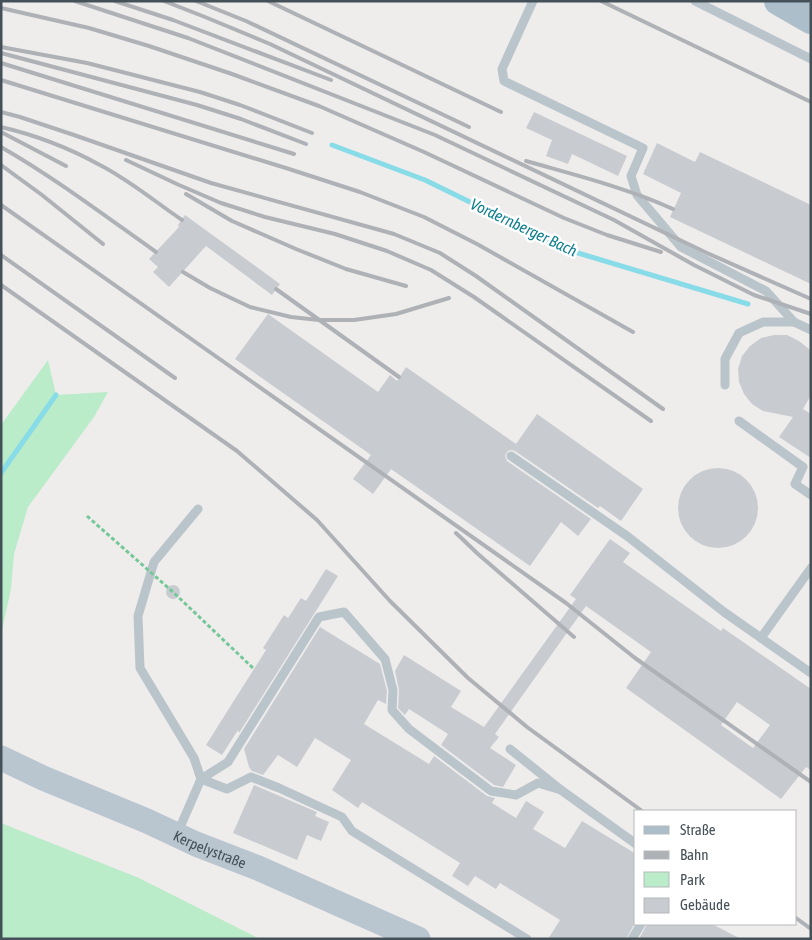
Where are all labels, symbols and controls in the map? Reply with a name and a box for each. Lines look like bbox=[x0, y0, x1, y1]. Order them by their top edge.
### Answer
water label: Vordernberger Bach bbox=[467, 194, 580, 261]
legend bbox=[634, 810, 797, 925]
text: Straße bbox=[680, 821, 716, 838]
street label: Kerpelystraße bbox=[171, 826, 249, 871]
text: Bahn bbox=[680, 846, 709, 863]
text: Park bbox=[680, 871, 705, 888]
text: Gebäude bbox=[680, 896, 730, 913]

